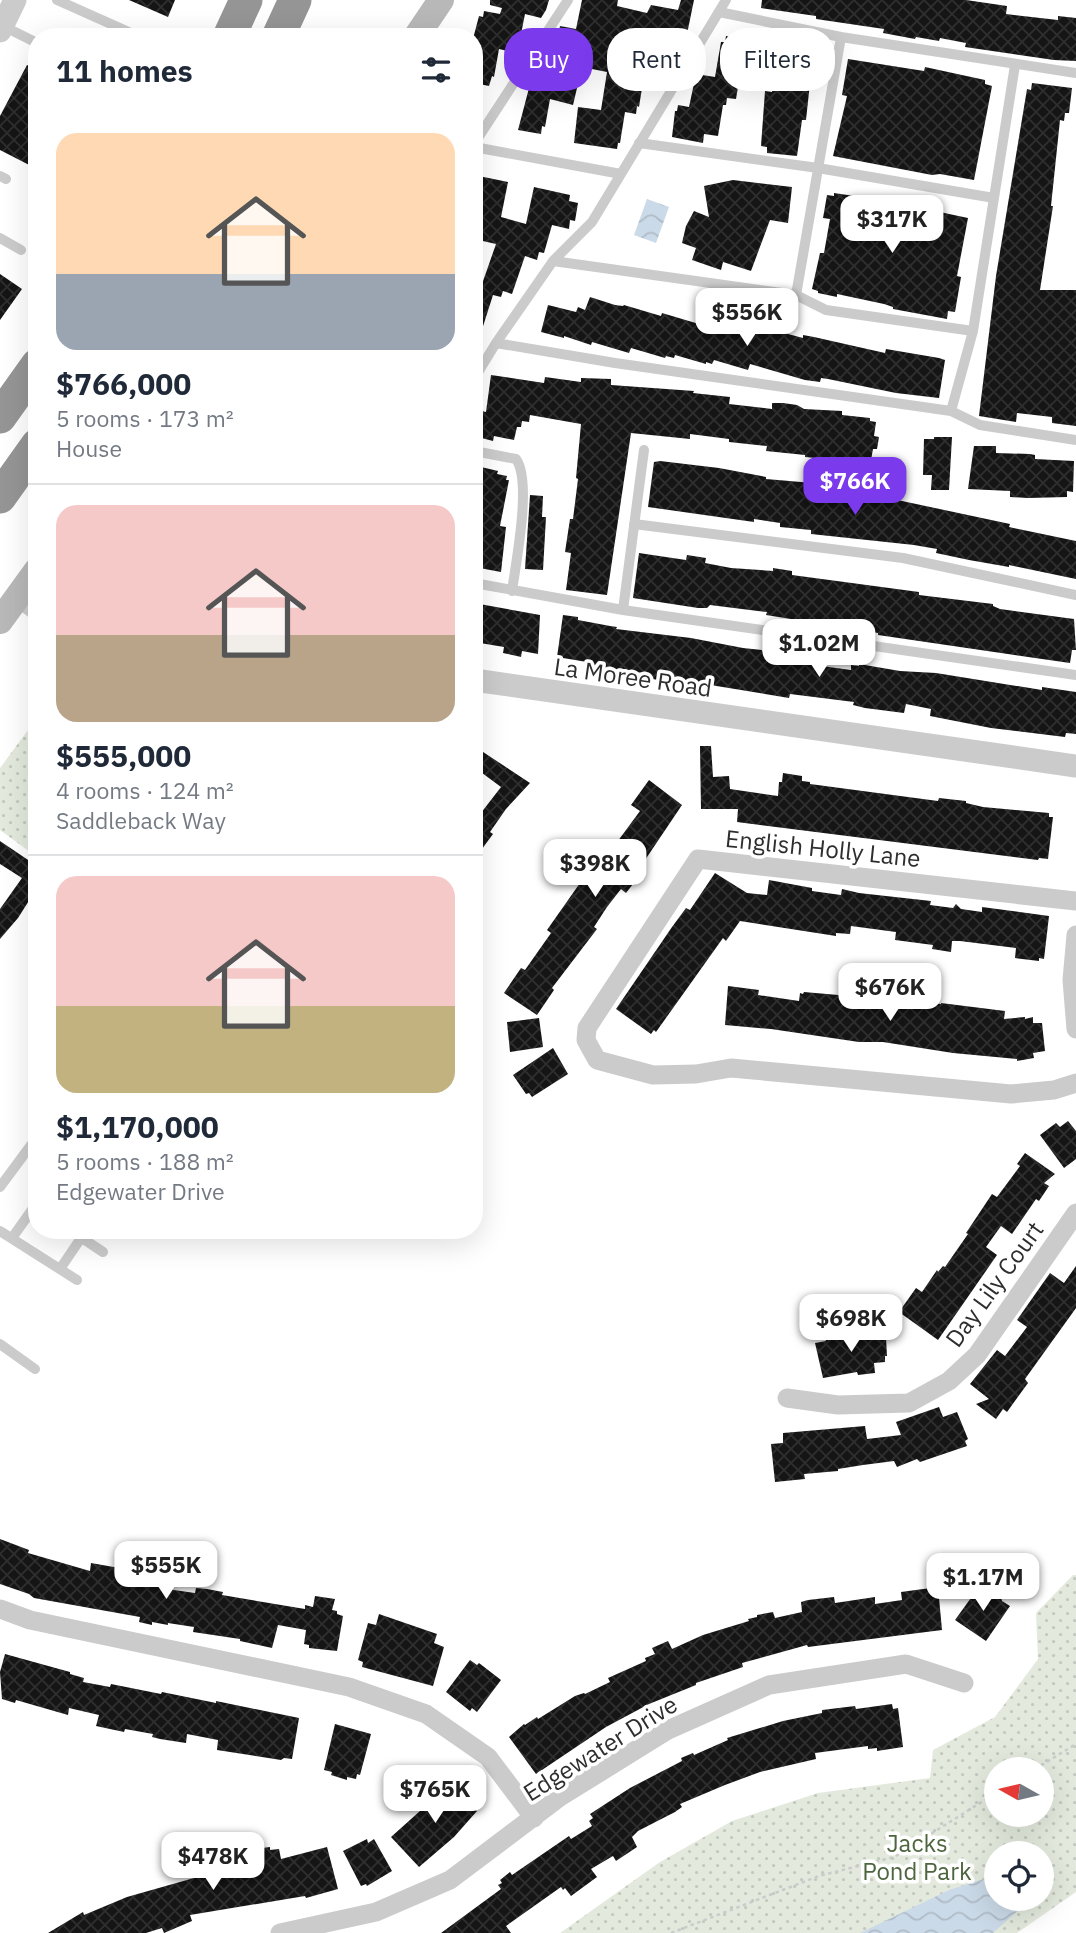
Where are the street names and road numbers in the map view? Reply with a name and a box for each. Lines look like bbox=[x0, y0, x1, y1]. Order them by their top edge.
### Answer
street label: La Moree Road bbox=[552, 650, 714, 704]
street label: English Holly Lane bbox=[724, 822, 922, 874]
street label: Day Lily Court bbox=[938, 1215, 1050, 1353]
street label: Edgewater Drive bbox=[517, 1688, 683, 1808]

